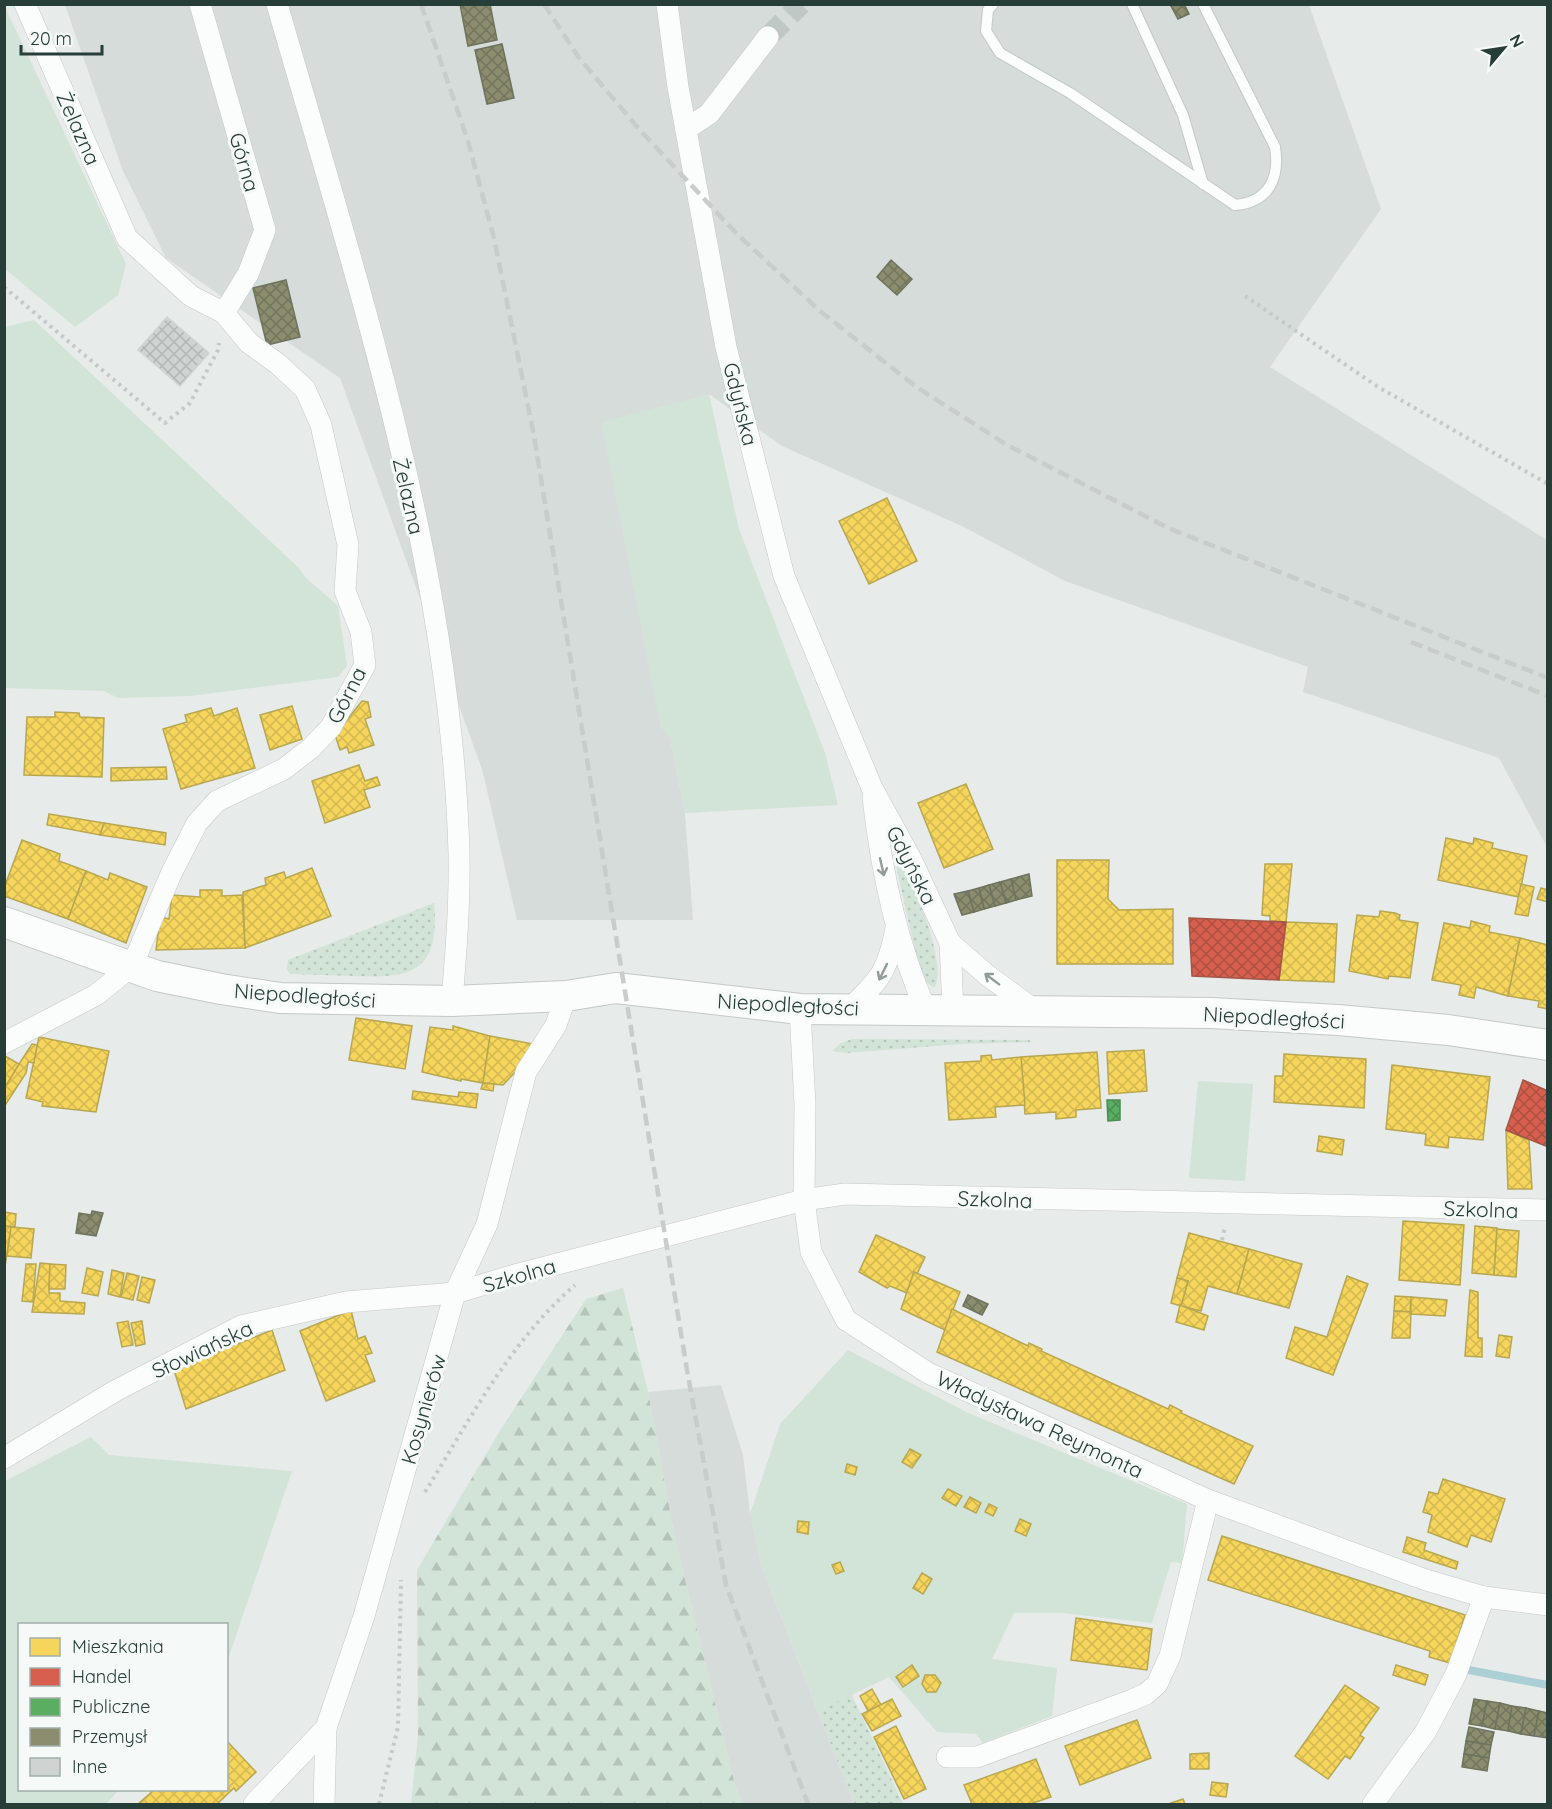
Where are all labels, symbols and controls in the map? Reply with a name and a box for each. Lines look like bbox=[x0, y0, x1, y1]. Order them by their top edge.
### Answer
scale bar bbox=[21, 18, 102, 56]
north arrow bbox=[1474, 18, 1534, 78]
text: 20 m bbox=[30, 27, 72, 50]
text: N bbox=[1506, 31, 1529, 51]
street label: Żelazna bbox=[51, 87, 107, 169]
street label: Górna bbox=[224, 129, 266, 195]
street label: Gdyńska bbox=[718, 360, 764, 448]
street label: Żelazna bbox=[388, 455, 430, 537]
street label: Górna bbox=[321, 662, 371, 728]
street label: Gdyńska bbox=[881, 821, 943, 909]
one-way arrow bbox=[876, 857, 888, 876]
one-way arrow bbox=[876, 963, 888, 981]
one-way arrow bbox=[984, 972, 1000, 985]
street label: Niepodległości bbox=[233, 977, 377, 1013]
street label: Niepodległości bbox=[716, 987, 860, 1021]
street label: Niepodległości bbox=[1202, 1000, 1346, 1034]
street label: Szkolna bbox=[957, 1185, 1033, 1213]
street label: Szkolna bbox=[1443, 1195, 1519, 1223]
street label: Szkolna bbox=[479, 1252, 559, 1298]
street label: Słowiańska bbox=[147, 1314, 257, 1384]
street label: Kosynierów bbox=[395, 1351, 451, 1467]
street label: Władysława Reymonta bbox=[932, 1365, 1148, 1483]
legend bbox=[18, 1623, 228, 1791]
text: Mieszkania bbox=[72, 1635, 164, 1658]
text: Handel bbox=[72, 1665, 132, 1688]
text: Publiczne bbox=[72, 1695, 150, 1718]
text: Przemysł bbox=[72, 1725, 148, 1748]
text: Inne bbox=[72, 1755, 107, 1778]

